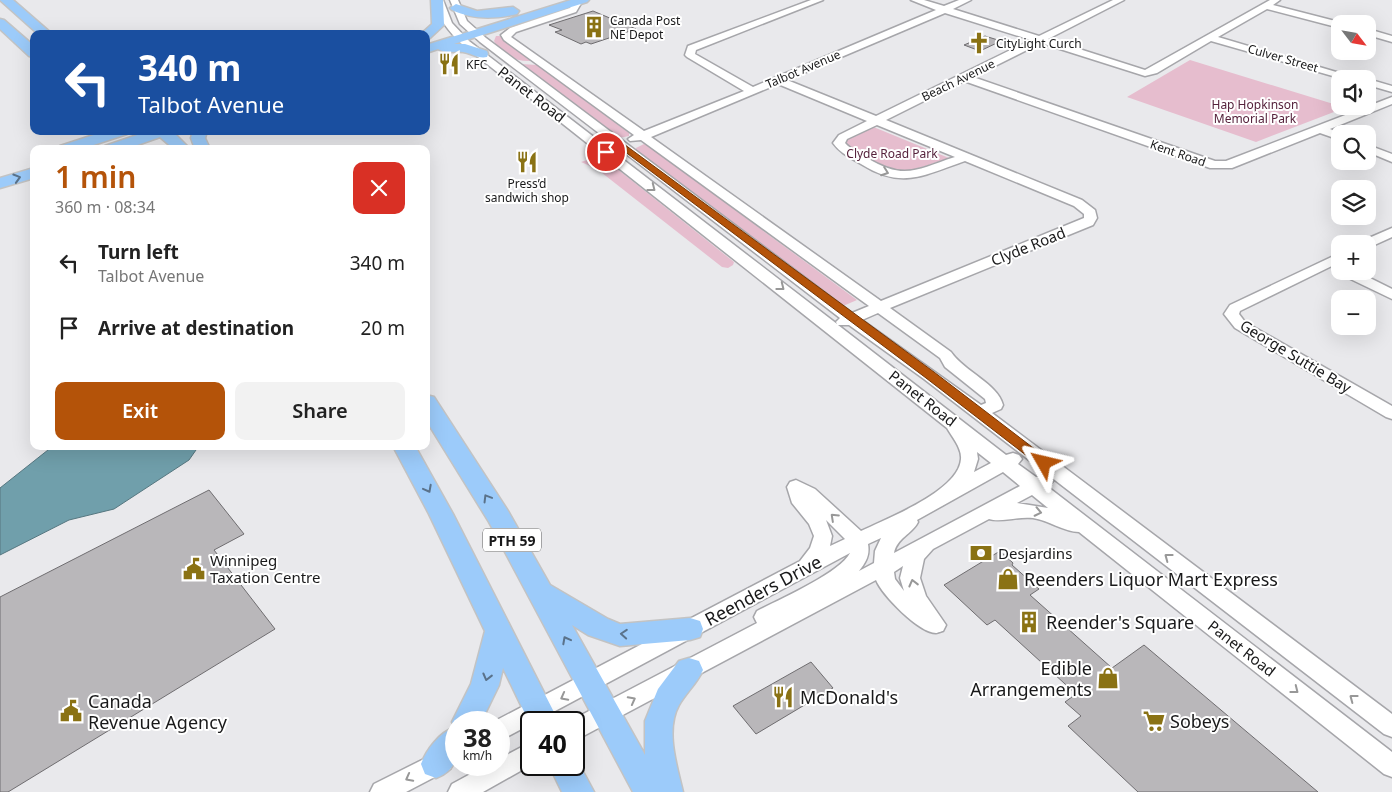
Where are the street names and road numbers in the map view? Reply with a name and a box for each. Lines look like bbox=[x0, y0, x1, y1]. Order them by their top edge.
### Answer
street label: Culver Street bbox=[1246, 40, 1321, 76]
street label: Talbot Avenue bbox=[763, 46, 843, 92]
street label: Beach Avenue bbox=[918, 55, 998, 105]
street label: Panet Road bbox=[494, 61, 570, 127]
street label: Kent Road bbox=[1148, 136, 1208, 170]
street label: Clyde Road bbox=[988, 222, 1068, 270]
street label: George Suttie Bay bbox=[1237, 315, 1356, 397]
street label: Panet Road bbox=[885, 365, 961, 431]
road number: PTH 59 bbox=[483, 528, 541, 552]
street label: Reenders Drive bbox=[700, 549, 826, 631]
street label: Panet Road bbox=[1204, 615, 1280, 681]

